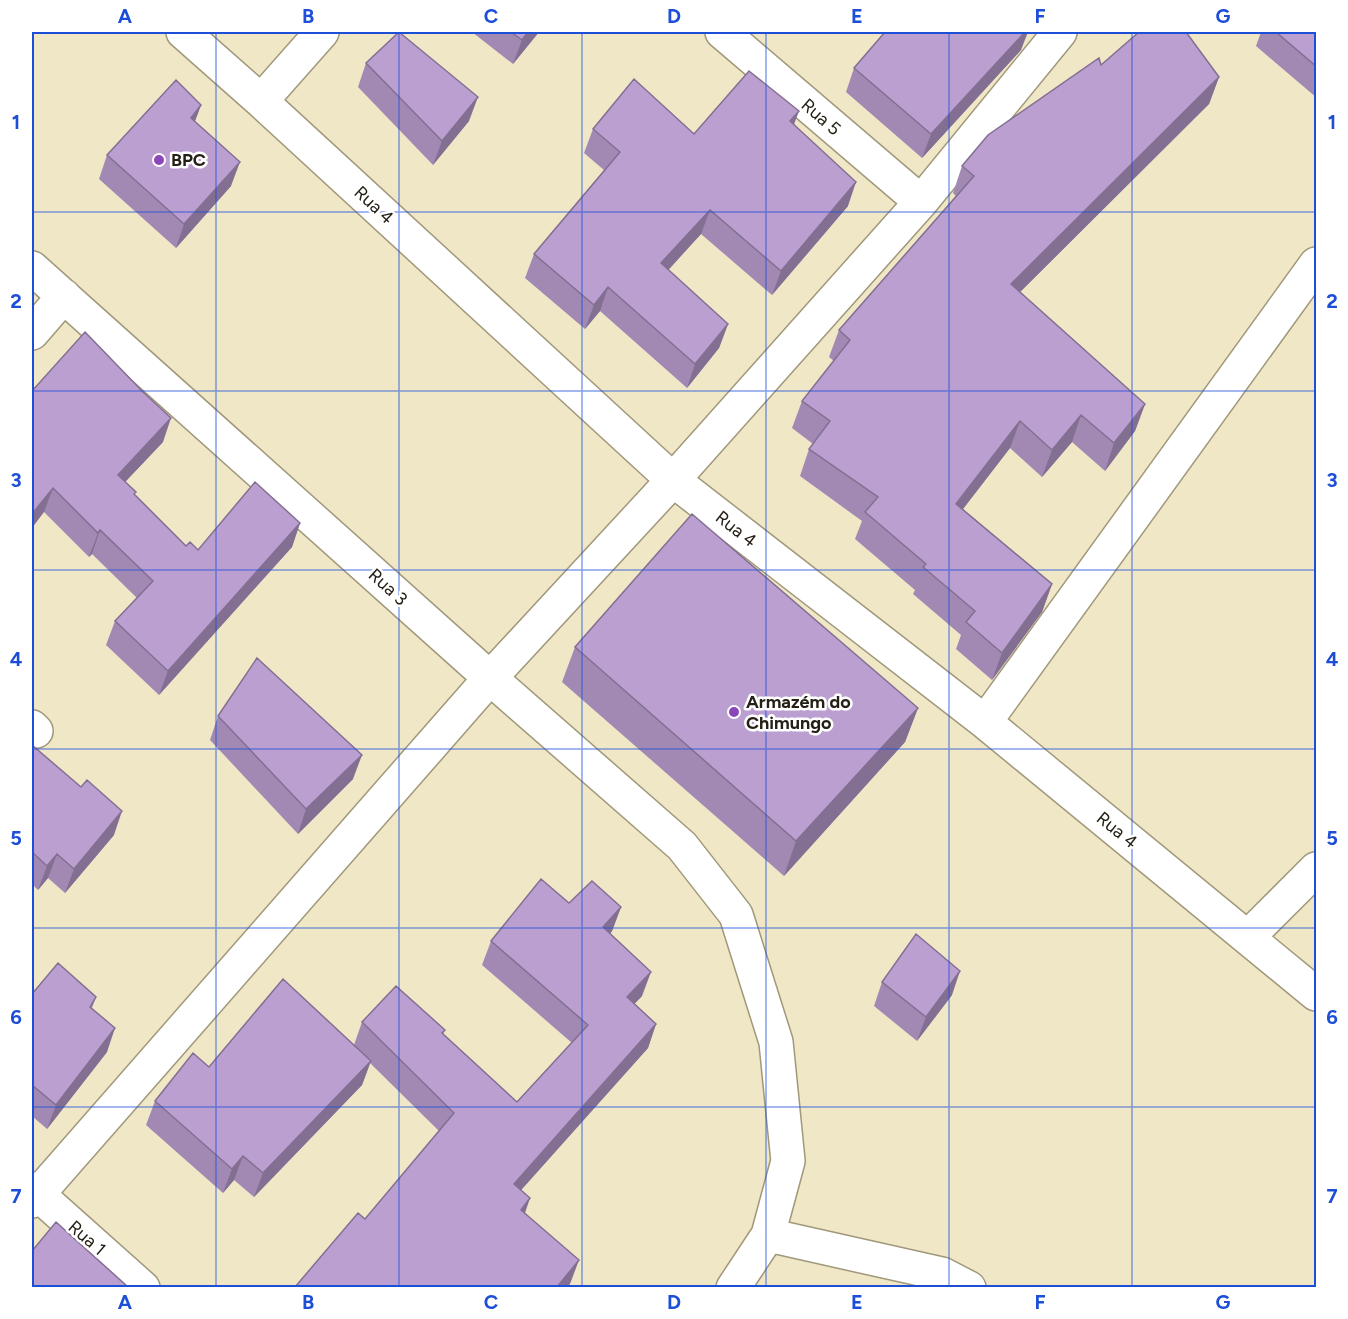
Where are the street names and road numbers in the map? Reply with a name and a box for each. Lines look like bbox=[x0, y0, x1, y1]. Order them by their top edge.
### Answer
street label: Rua 5 bbox=[797, 94, 845, 140]
street label: Rua 4 bbox=[350, 181, 398, 229]
street label: Rua 4 bbox=[711, 506, 761, 552]
street label: Rua 3 bbox=[364, 564, 412, 610]
street label: Rua 4 bbox=[1092, 807, 1142, 853]
street label: Rua 1 bbox=[64, 1216, 110, 1260]

